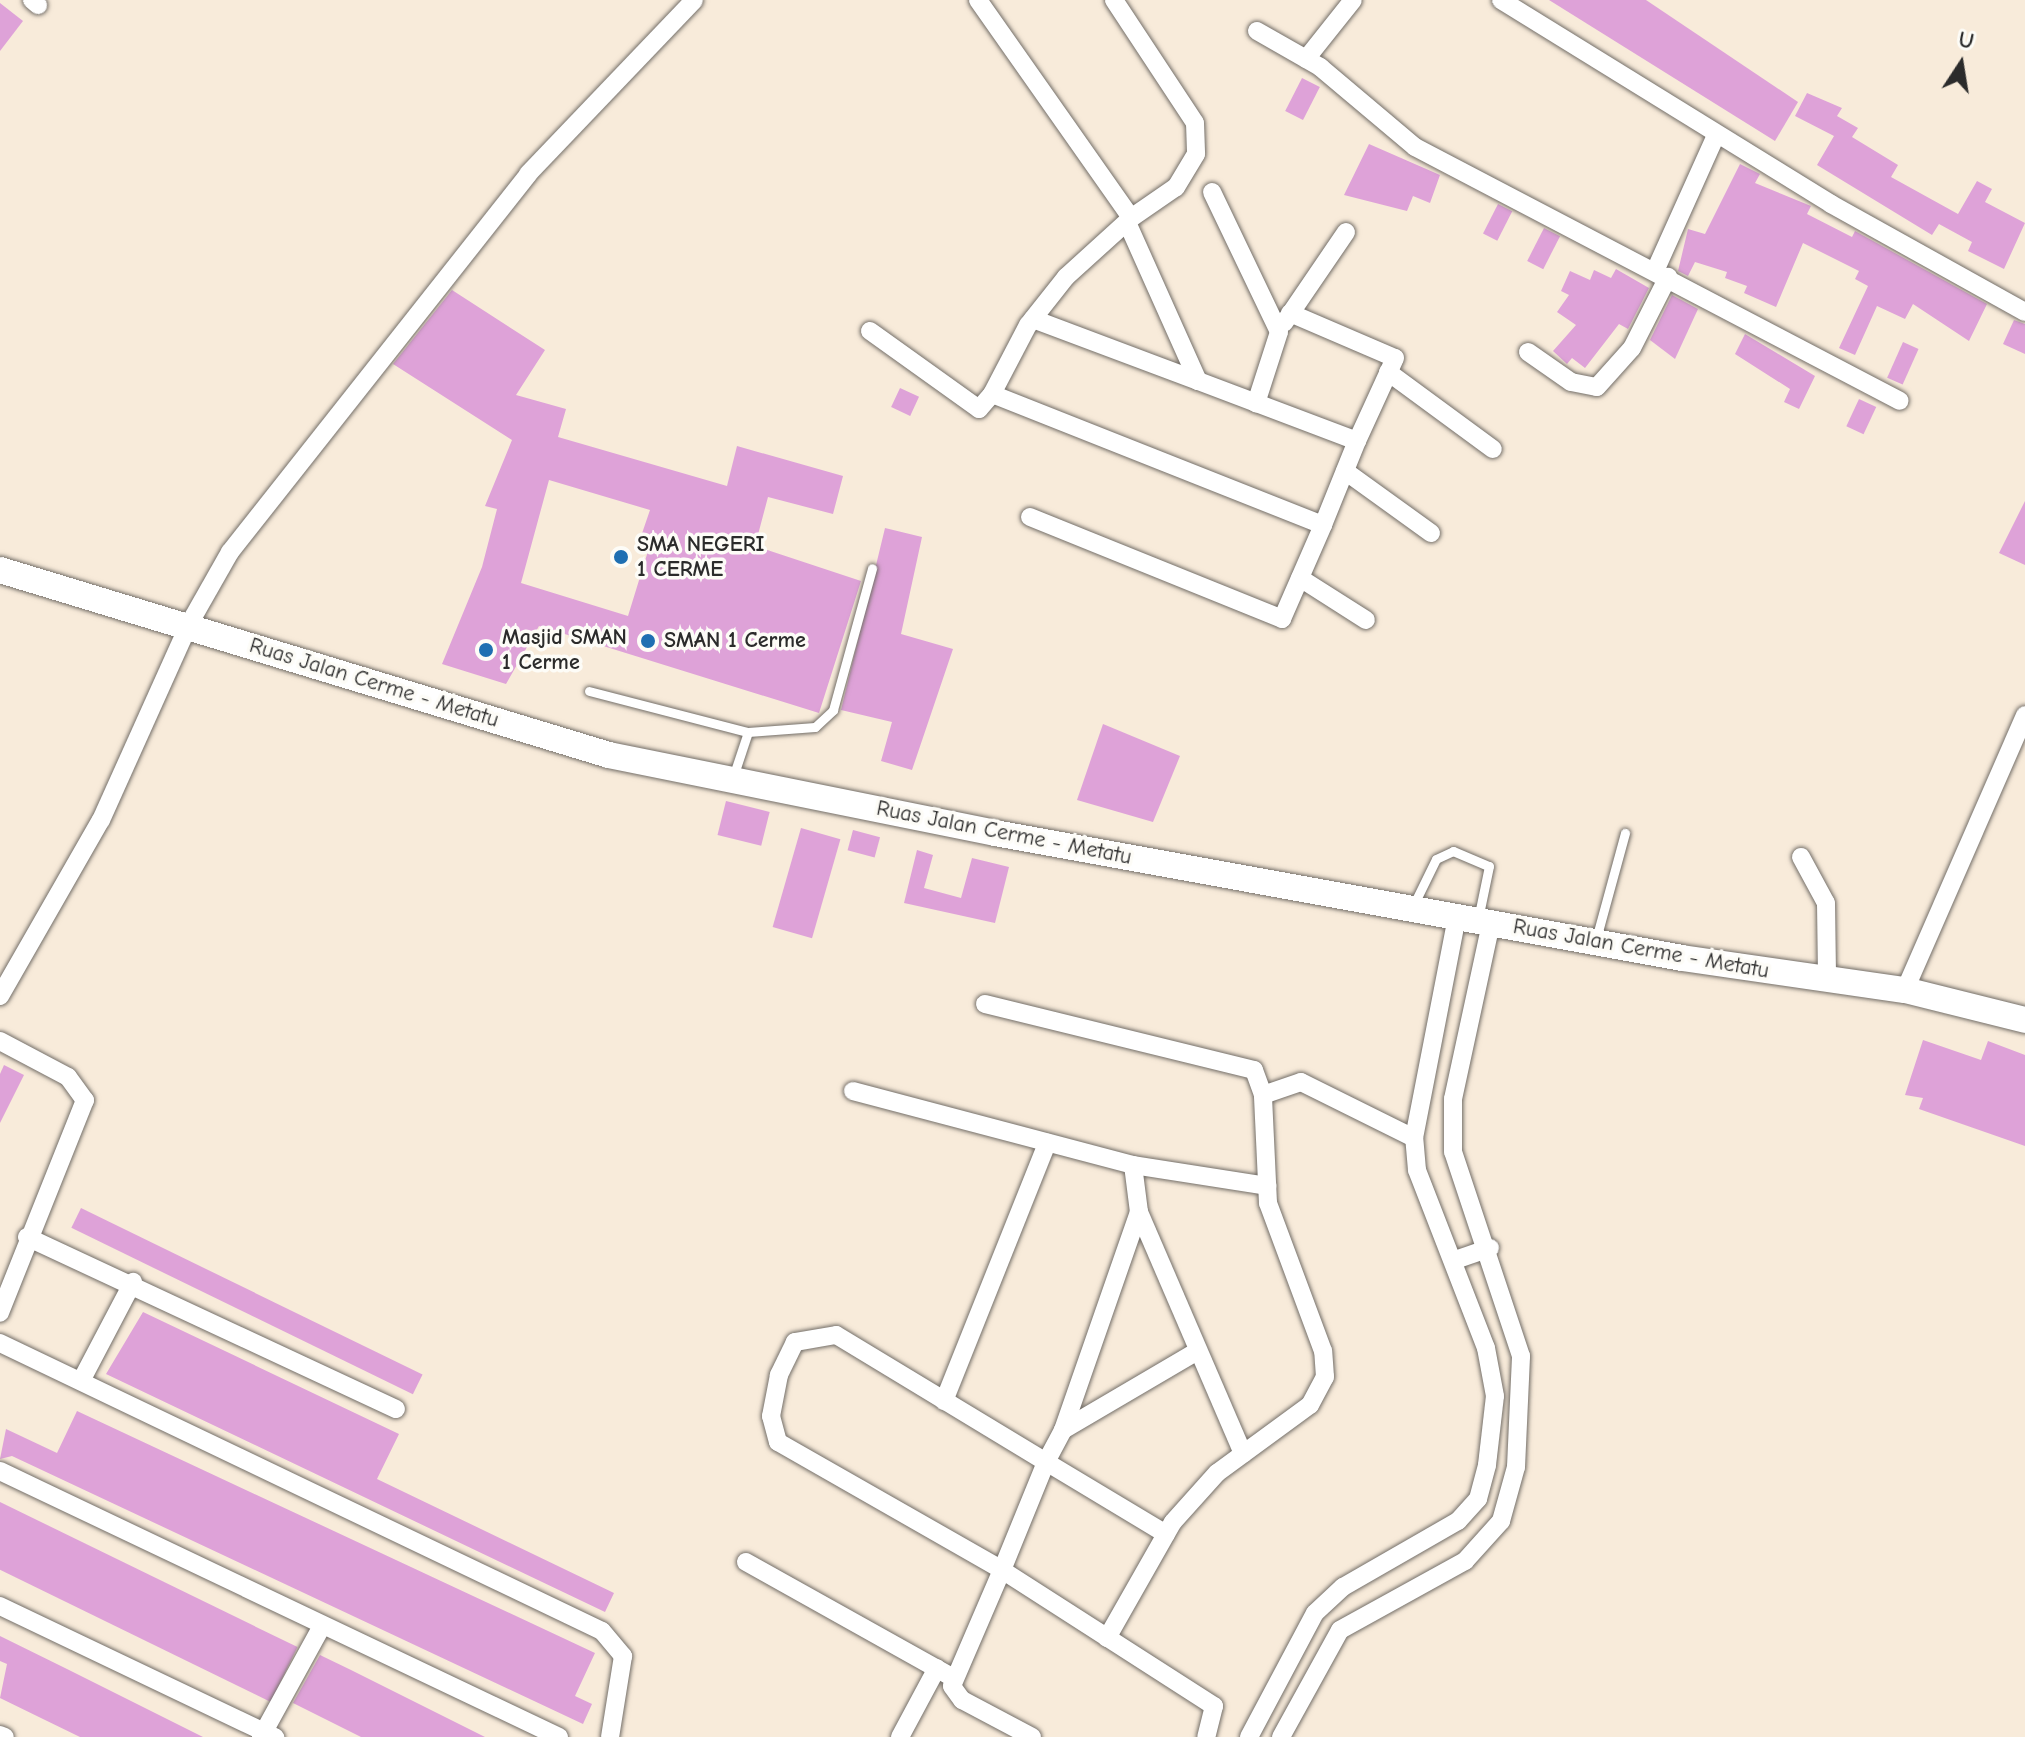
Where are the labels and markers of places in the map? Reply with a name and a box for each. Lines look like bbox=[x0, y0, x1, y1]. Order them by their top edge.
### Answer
place label: SMA NEGERI 1 CERME bbox=[637, 531, 764, 582]
marker: SMA NEGERI 1 CERME bbox=[612, 548, 630, 566]
place label: Masjid SMAN 1 Cerme bbox=[502, 624, 627, 676]
place label: SMAN 1 Cerme bbox=[664, 628, 806, 654]
marker: SMAN 1 Cerme bbox=[639, 632, 657, 650]
marker: Masjid SMAN 1 Cerme bbox=[477, 641, 495, 659]

